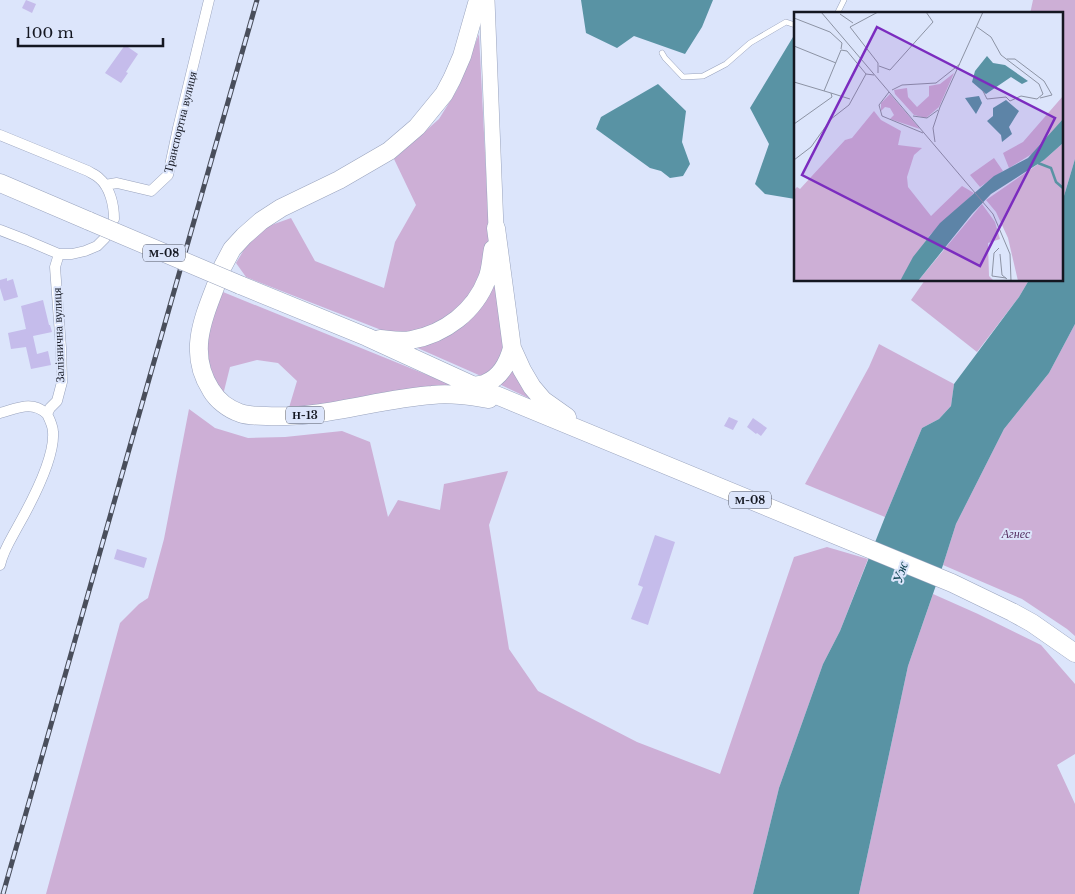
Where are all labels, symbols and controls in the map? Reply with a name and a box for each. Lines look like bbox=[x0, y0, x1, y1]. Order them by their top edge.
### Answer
inset map bbox=[794, 12, 1062, 281]
scale bar bbox=[18, 15, 162, 47]
text: 100 m bbox=[25, 23, 74, 42]
street label: Транспортна вулиця bbox=[160, 69, 200, 174]
road number: М-08 bbox=[143, 244, 185, 262]
street label: Залізнична вулиця bbox=[49, 287, 67, 383]
road number: Н-13 bbox=[286, 406, 324, 424]
road number: М-08 bbox=[729, 492, 771, 508]
park label: Агнес bbox=[1001, 526, 1031, 541]
water label: Уж bbox=[888, 559, 912, 585]

